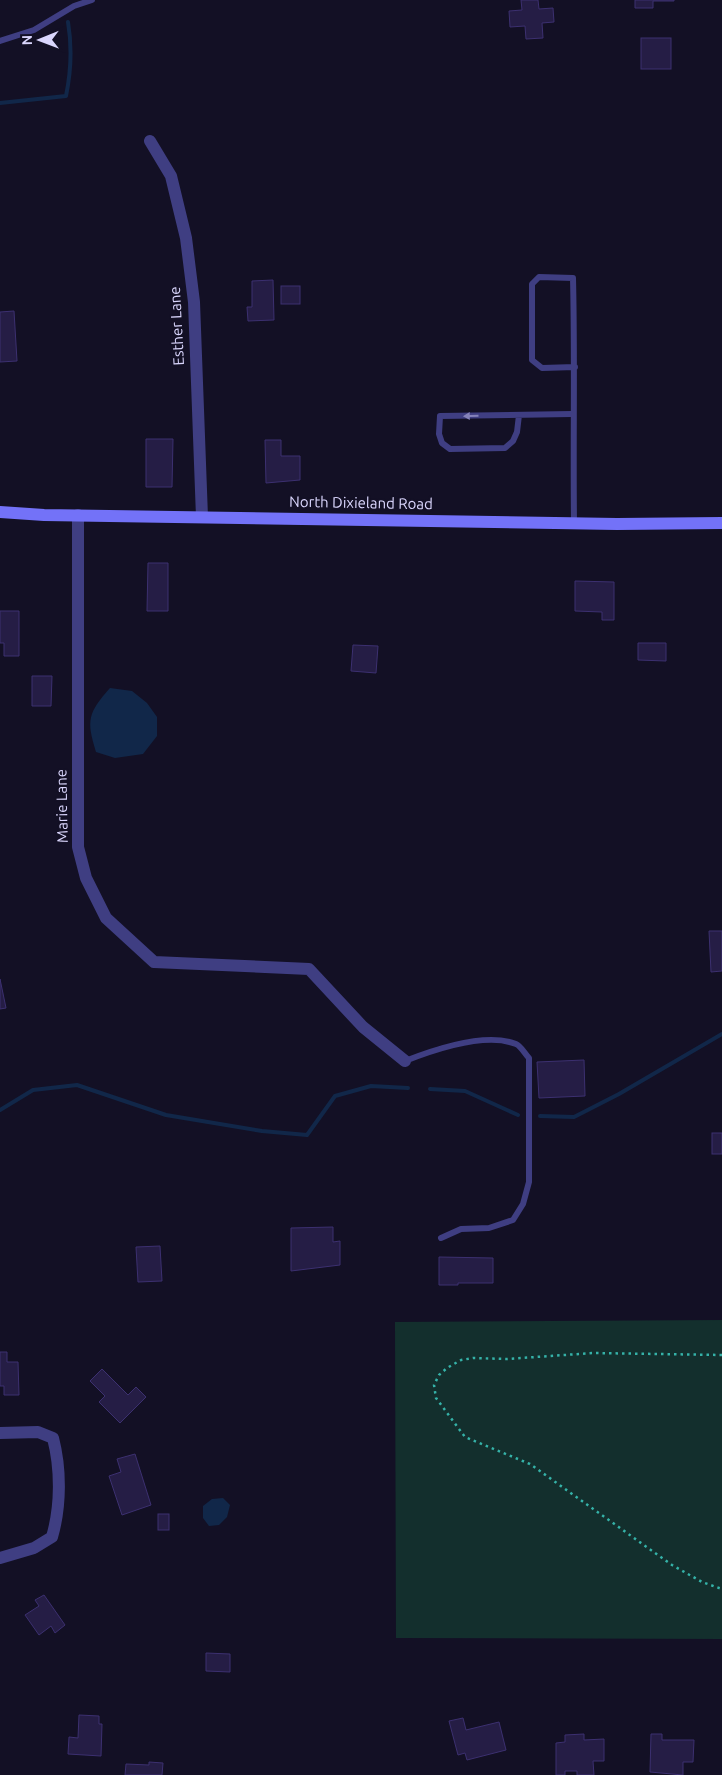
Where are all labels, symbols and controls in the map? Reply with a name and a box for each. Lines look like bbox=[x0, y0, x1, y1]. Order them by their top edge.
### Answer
north arrow bbox=[15, 15, 65, 65]
text: N bbox=[19, 35, 35, 46]
street label: Esther Lane bbox=[166, 286, 187, 366]
one-way arrow bbox=[462, 412, 478, 420]
street label: North Dixieland Road bbox=[289, 493, 433, 512]
street label: Marie Lane bbox=[52, 769, 71, 843]

